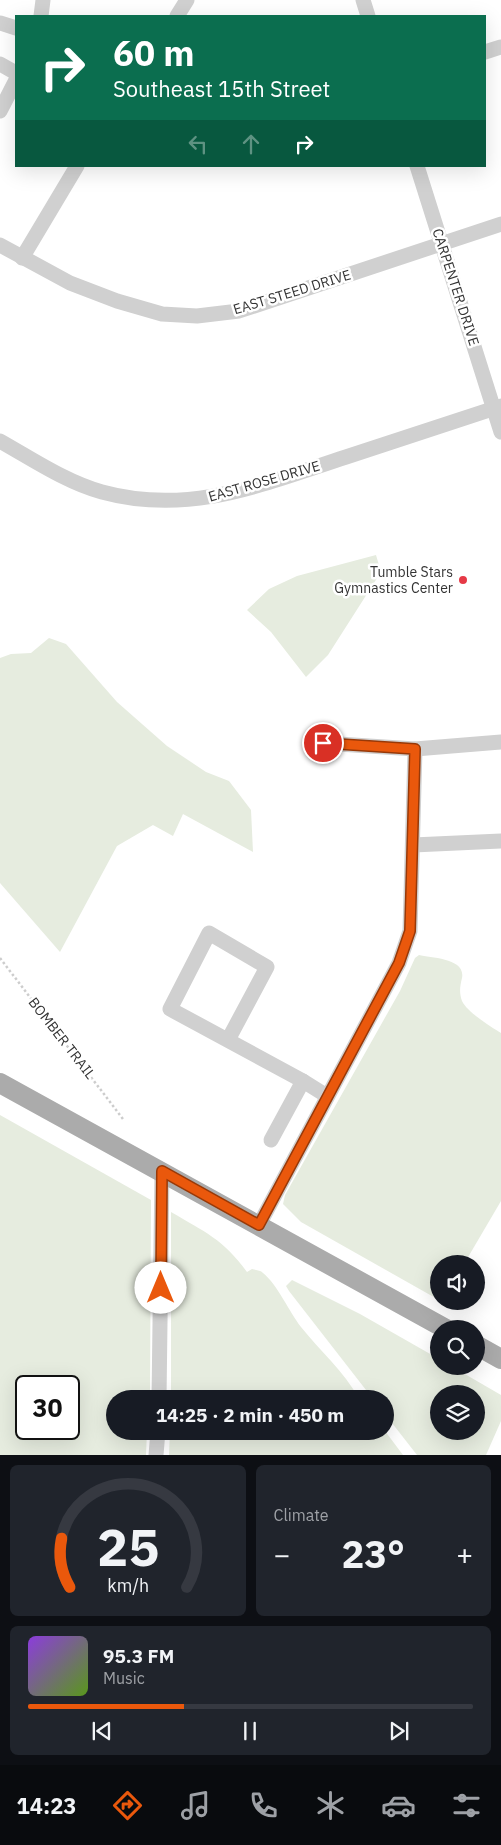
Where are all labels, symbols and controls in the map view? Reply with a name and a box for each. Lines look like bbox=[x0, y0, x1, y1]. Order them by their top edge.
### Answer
text: 60 m bbox=[113, 30, 195, 76]
icon: right bbox=[30, 35, 95, 100]
text: Southeast 15th Street bbox=[113, 74, 330, 103]
icon: left bbox=[184, 130, 212, 158]
icon: ahead bbox=[237, 130, 265, 158]
icon: right bbox=[290, 130, 318, 158]
street label: CARPENTER DRIVE bbox=[429, 226, 483, 348]
street label: EAST STEED DRIVE bbox=[231, 266, 353, 318]
street label: EAST ROSE DRIVE bbox=[206, 456, 322, 506]
place label: Tumble Stars Gymnastics Center bbox=[334, 563, 453, 597]
marker: Tumble Stars Gymnastics Center bbox=[457, 574, 469, 586]
pin bbox=[302, 722, 344, 764]
icon: arrive bbox=[309, 729, 337, 757]
street label: BOMBER TRAIL bbox=[25, 994, 99, 1082]
map controls bbox=[430, 1255, 485, 1440]
button: sound bbox=[430, 1255, 485, 1310]
position arrow bbox=[134, 1261, 186, 1313]
button: search bbox=[430, 1320, 485, 1375]
speed limit sign: 30 bbox=[15, 1375, 80, 1440]
button: layers bbox=[430, 1385, 485, 1440]
text: 14:25 · 2 min · 450 m bbox=[156, 1403, 344, 1427]
text: Climate bbox=[274, 1505, 329, 1525]
text: 25 bbox=[97, 1513, 159, 1580]
text: 23° bbox=[342, 1529, 405, 1578]
text: − bbox=[274, 1536, 290, 1573]
text: + bbox=[456, 1536, 473, 1573]
text: km/h bbox=[107, 1574, 149, 1597]
text: 95.3 FM bbox=[103, 1644, 174, 1668]
text: Music bbox=[103, 1668, 145, 1688]
icon: previous bbox=[88, 1717, 116, 1745]
icon: pause bbox=[236, 1717, 264, 1745]
icon: next bbox=[385, 1717, 413, 1745]
icon: directions bbox=[110, 1788, 145, 1823]
icon: music bbox=[178, 1788, 213, 1823]
icon: phone bbox=[246, 1788, 281, 1823]
icon: climate bbox=[313, 1788, 348, 1823]
icon: car bbox=[381, 1788, 416, 1823]
icon: filters bbox=[449, 1788, 484, 1823]
text: 14:23 bbox=[16, 1791, 77, 1820]

